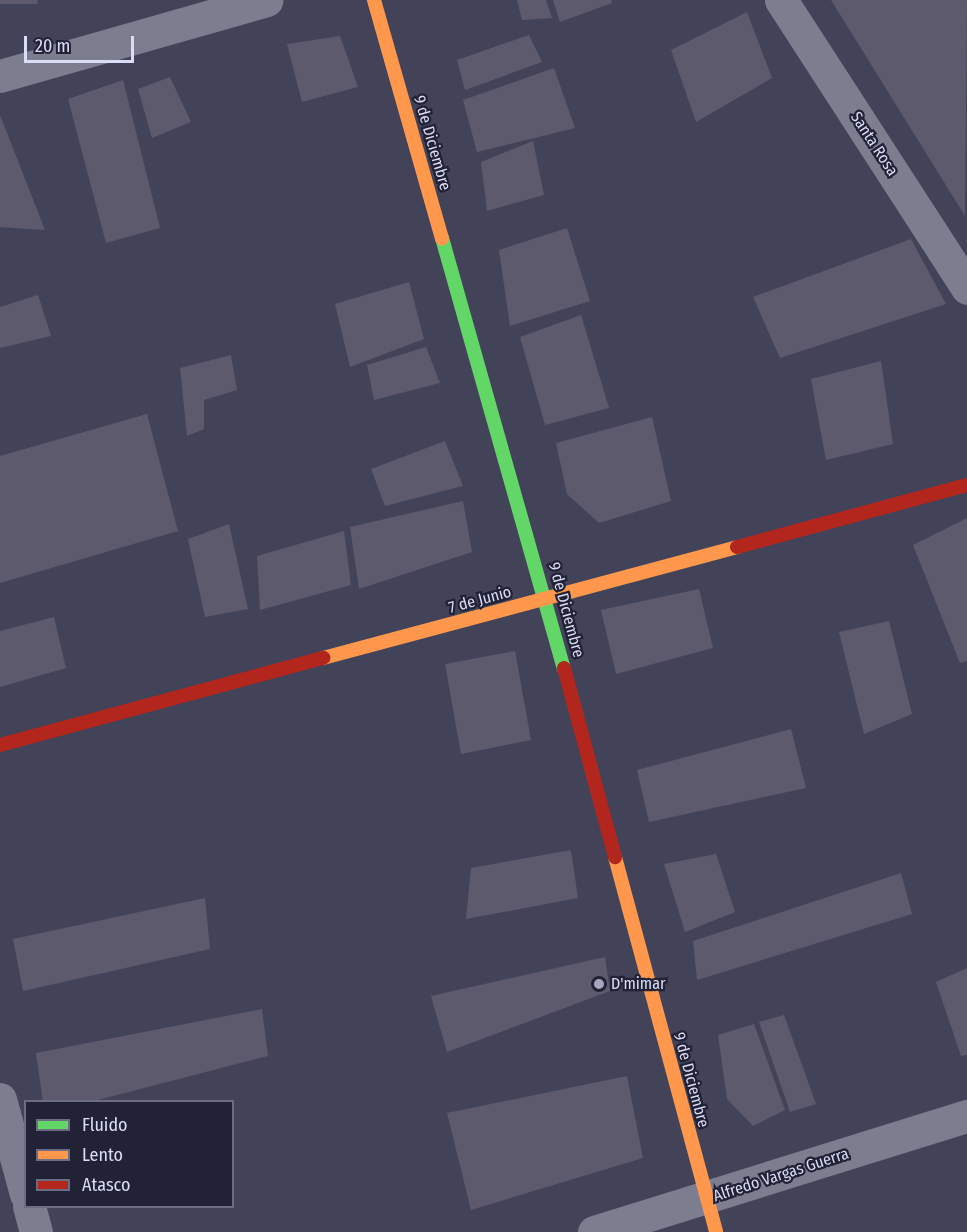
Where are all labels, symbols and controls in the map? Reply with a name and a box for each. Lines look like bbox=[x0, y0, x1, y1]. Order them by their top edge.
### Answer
scale bar bbox=[27, 24, 136, 62]
text: 20 m bbox=[35, 35, 70, 57]
street label: 9 de Diciembre bbox=[409, 93, 455, 193]
street label: Santa Rosa bbox=[846, 108, 902, 180]
street label: 9 de Diciembre bbox=[544, 560, 588, 660]
street label: 7 de Junio bbox=[447, 582, 513, 618]
place label: D'mimar bbox=[611, 974, 666, 994]
marker: D'mimar bbox=[592, 977, 606, 991]
street label: 9 de Diciembre bbox=[669, 1030, 713, 1130]
legend bbox=[24, 1100, 234, 1208]
text: Fluido bbox=[82, 1114, 128, 1136]
text: Lento bbox=[82, 1144, 123, 1166]
street label: Alfredo Vargas Guerra bbox=[711, 1144, 851, 1206]
text: Atasco bbox=[82, 1174, 130, 1196]

